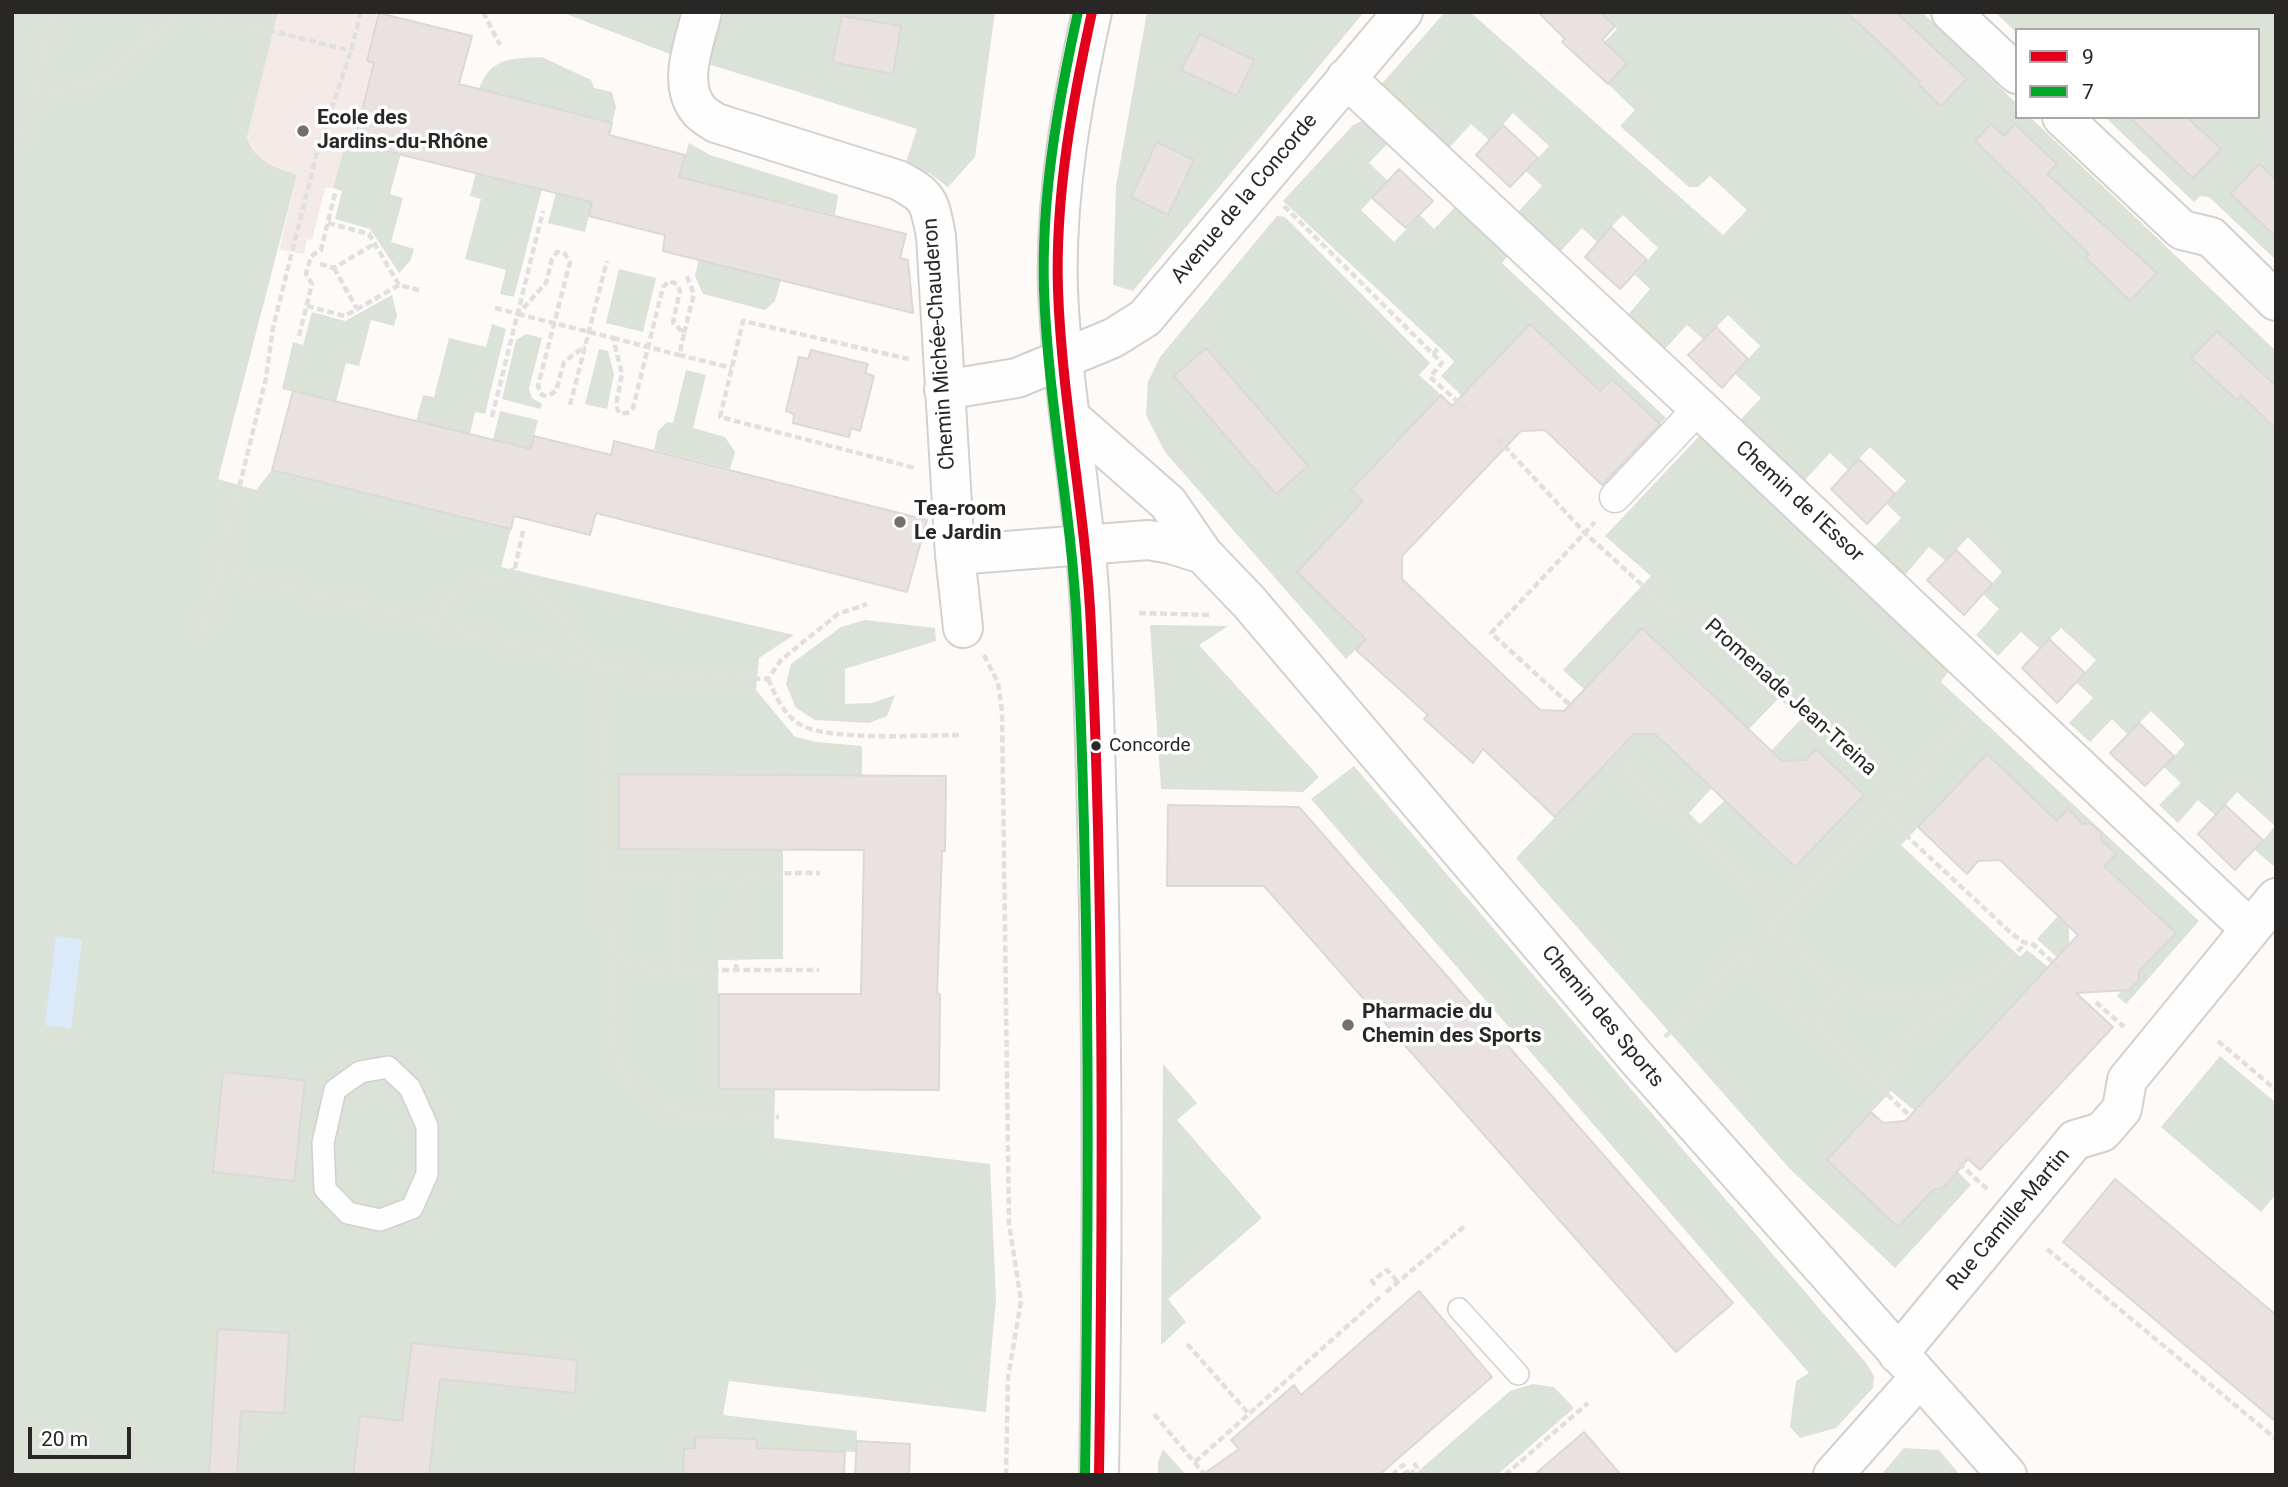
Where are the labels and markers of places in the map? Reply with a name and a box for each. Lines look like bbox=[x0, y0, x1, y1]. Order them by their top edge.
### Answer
place label: Ecole des Jardins-du-Rhône bbox=[317, 106, 488, 156]
marker: Ecole des Jardins-du-Rhône bbox=[295, 123, 311, 139]
place label: Tea-room Le Jardin bbox=[914, 497, 1006, 547]
marker: Tea-room Le Jardin bbox=[892, 514, 908, 530]
place label: Concorde bbox=[1109, 735, 1191, 757]
marker: Concorde bbox=[1089, 739, 1103, 753]
place label: Pharmacie du Chemin des Sports bbox=[1362, 1000, 1541, 1050]
marker: Pharmacie du Chemin des Sports bbox=[1340, 1017, 1356, 1033]

